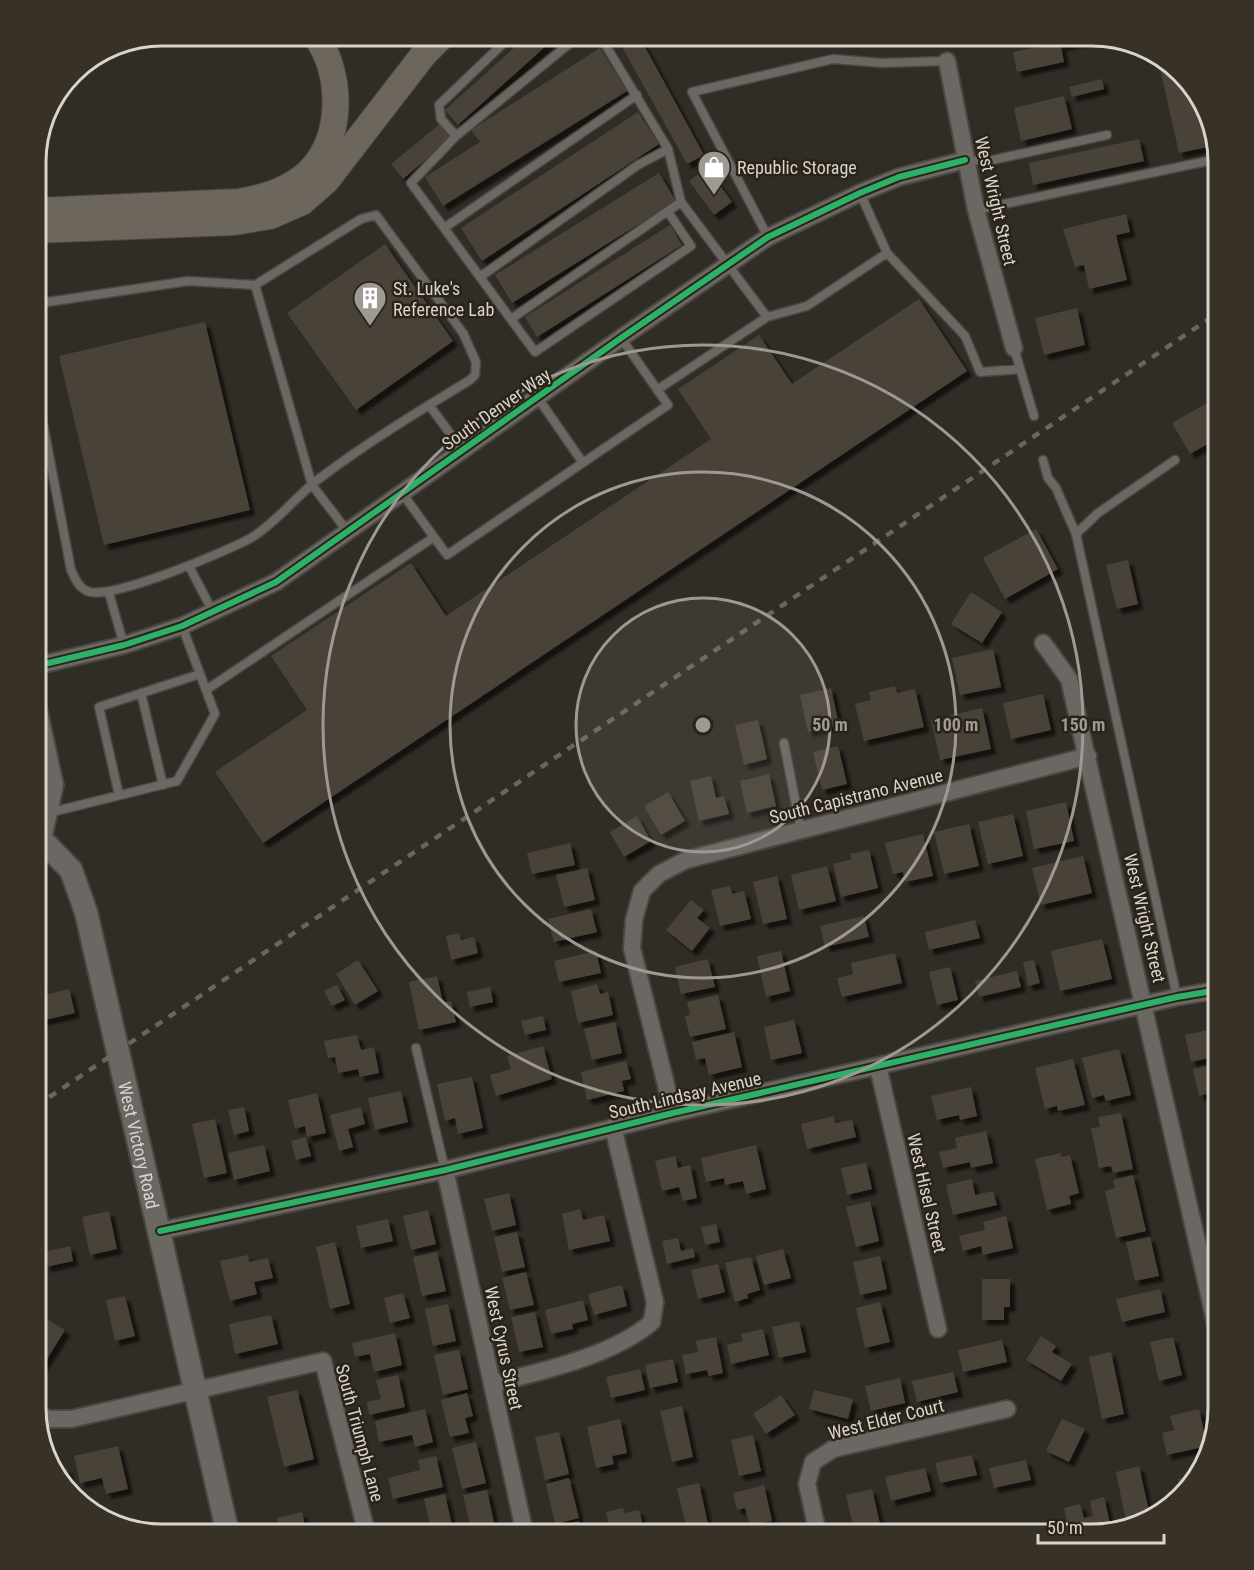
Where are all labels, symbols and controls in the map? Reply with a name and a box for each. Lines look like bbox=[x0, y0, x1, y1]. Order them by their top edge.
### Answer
street label: West Wright Street bbox=[971, 134, 1021, 268]
shop icon: Republic Storage bbox=[696, 149, 732, 196]
place label: Republic Storage bbox=[737, 157, 857, 178]
place label: St. Luke's Reference Lab bbox=[393, 278, 494, 320]
building icon: St. Luke's Reference Lab bbox=[352, 280, 388, 327]
street label: South Denver Way bbox=[438, 363, 555, 454]
text: 50 m bbox=[812, 714, 848, 735]
text: 100 m bbox=[934, 714, 978, 735]
text: 150 m bbox=[1061, 714, 1105, 735]
centre of rings bbox=[693, 715, 713, 735]
street label: South Capistrano Avenue bbox=[767, 764, 945, 828]
street label: West Wright Street bbox=[1120, 851, 1170, 985]
street label: South Lindsay Avenue bbox=[607, 1067, 763, 1123]
street label: West Victory Road bbox=[115, 1080, 164, 1211]
street label: West Hisel Street bbox=[903, 1131, 951, 1255]
street label: West Cyrus Street bbox=[481, 1284, 527, 1412]
street label: South Triumph Lane bbox=[332, 1362, 388, 1504]
street label: West Elder Court bbox=[826, 1394, 946, 1444]
scale bar bbox=[1038, 1507, 1164, 1545]
text: 50 m bbox=[1047, 1517, 1082, 1538]

